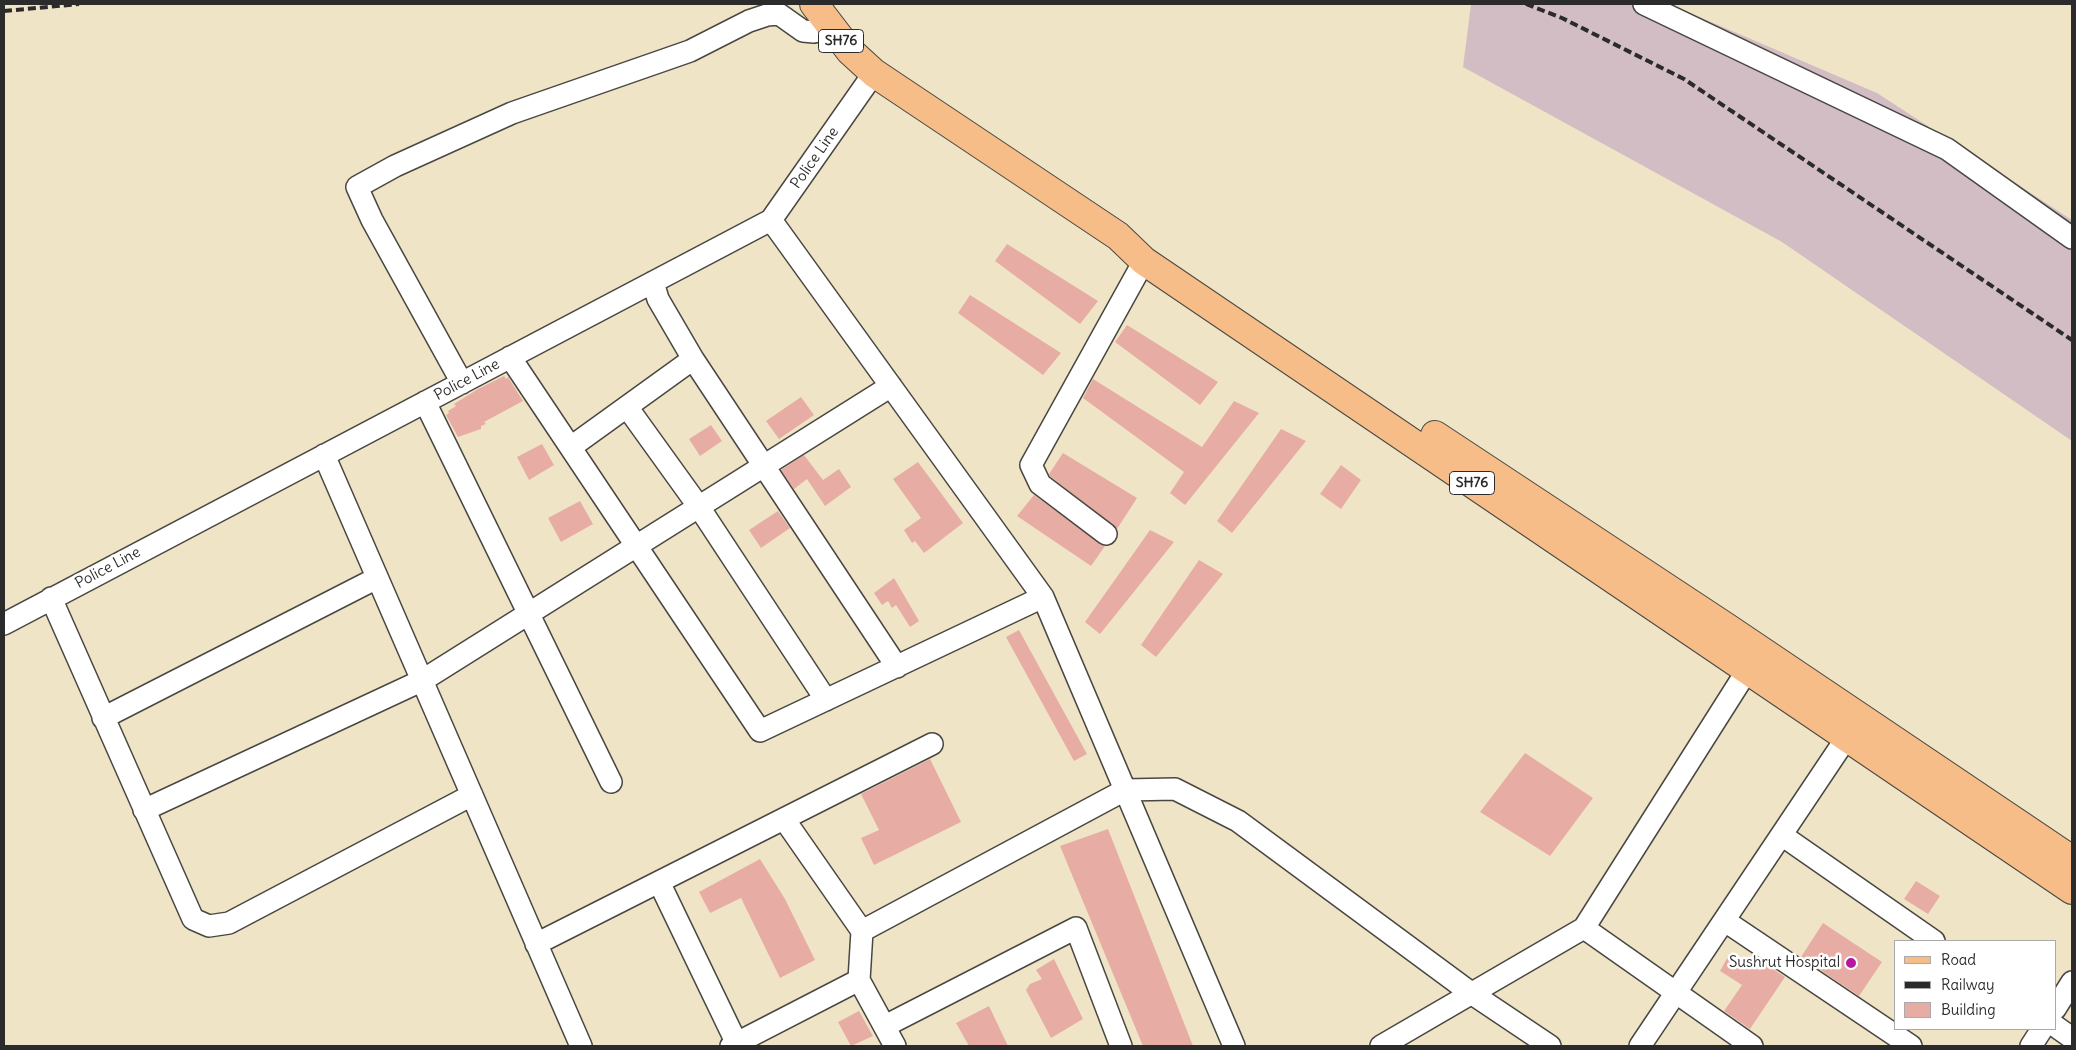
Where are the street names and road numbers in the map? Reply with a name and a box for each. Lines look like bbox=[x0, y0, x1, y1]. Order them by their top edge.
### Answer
road number: SH76 bbox=[818, 29, 864, 52]
street label: Police Line bbox=[787, 124, 843, 192]
street label: Police Line bbox=[431, 355, 503, 405]
road number: SH76 bbox=[1450, 472, 1494, 494]
street label: Police Line bbox=[72, 543, 144, 593]

